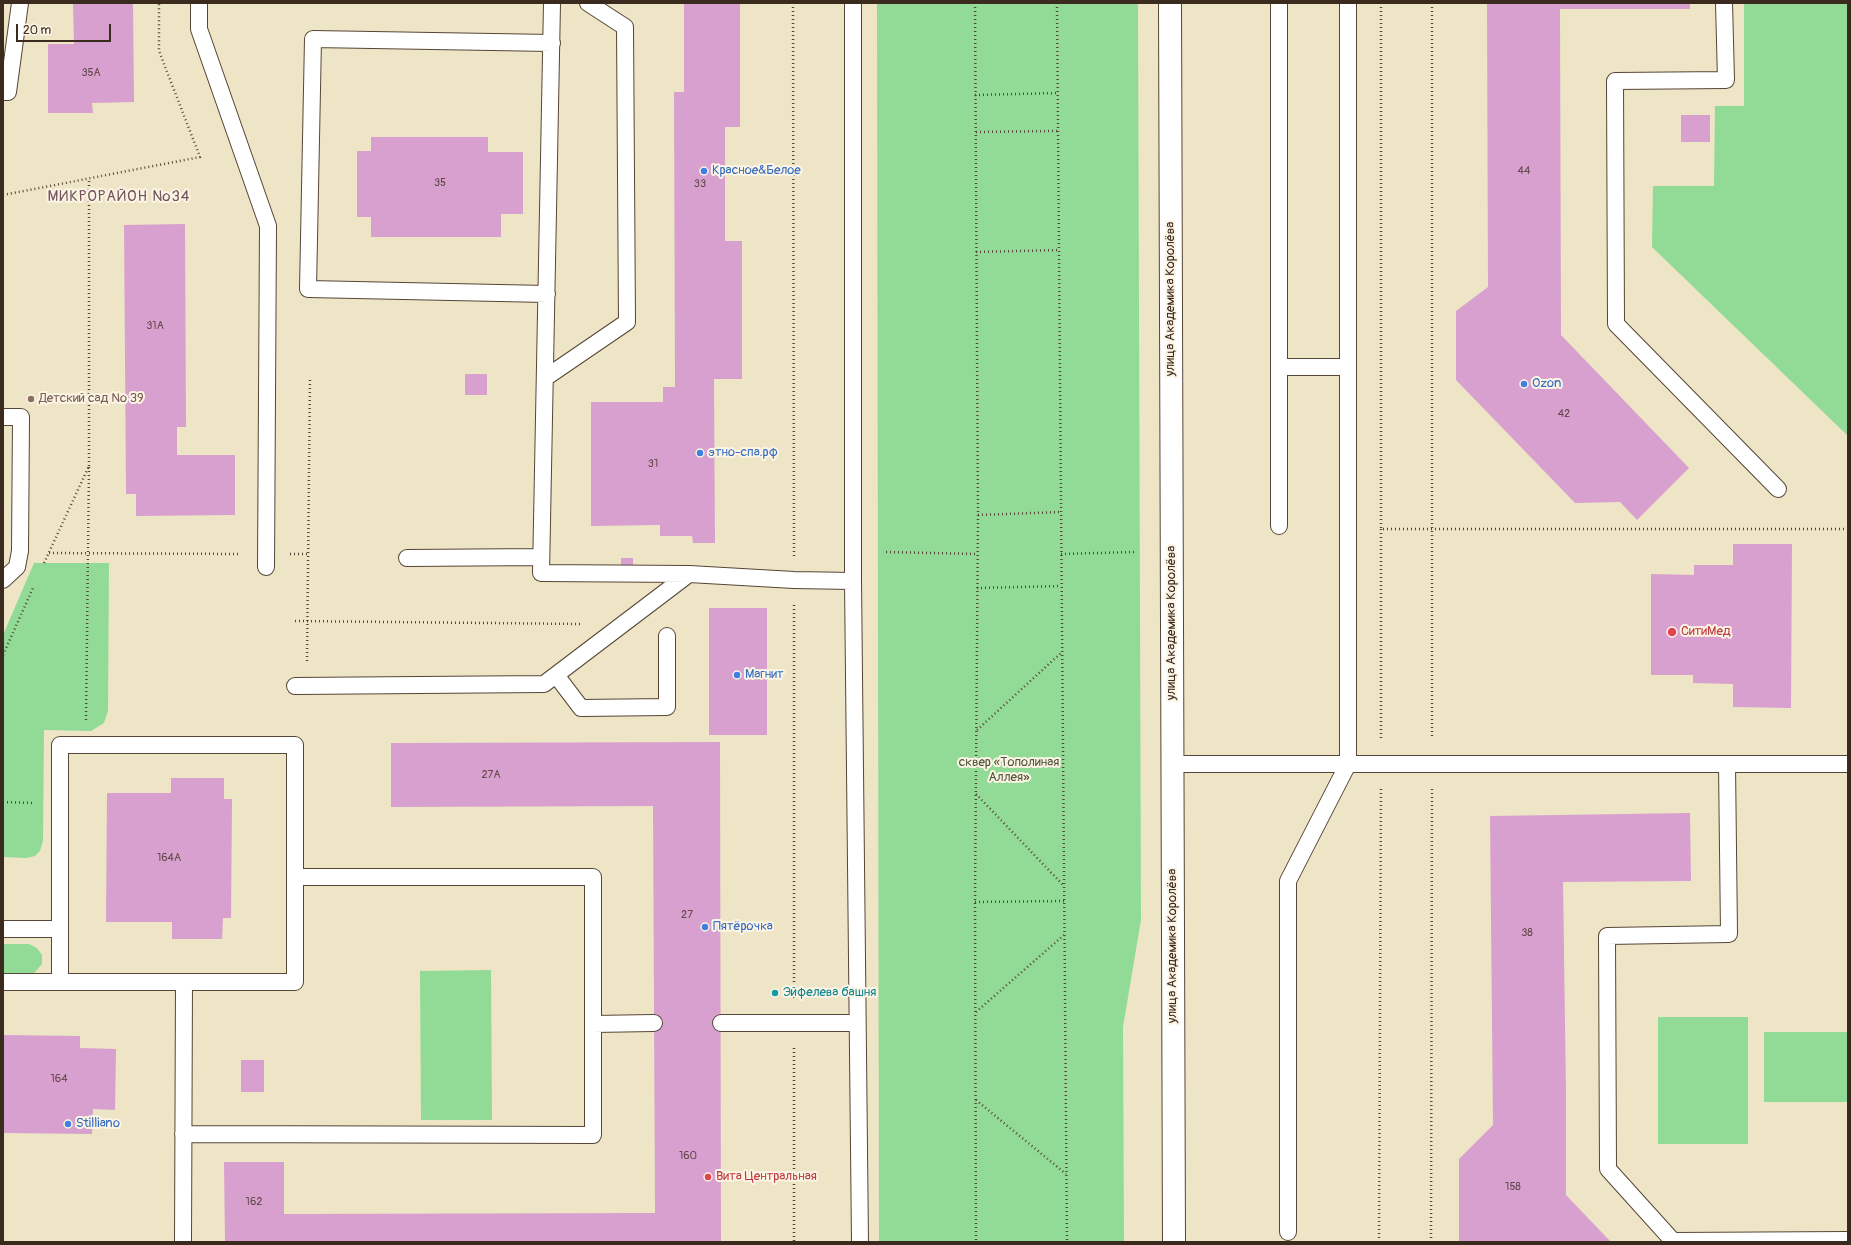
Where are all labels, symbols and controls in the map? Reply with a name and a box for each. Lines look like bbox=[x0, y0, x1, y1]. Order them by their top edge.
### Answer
scale bar bbox=[18, 16, 113, 42]
text: 20 m bbox=[23, 23, 51, 38]
house number: 35А bbox=[81, 66, 101, 80]
place label: Красное&Белое bbox=[712, 163, 801, 179]
house number: 44 bbox=[1518, 164, 1530, 178]
marker: Красное&Белое bbox=[699, 166, 709, 176]
house number: 35 bbox=[434, 176, 446, 190]
house number: 33 bbox=[694, 177, 706, 191]
district label: МИКРОРАЙОН №34 bbox=[47, 188, 191, 206]
street label: улица Академика Королёва bbox=[1163, 222, 1179, 376]
house number: 31А bbox=[146, 319, 164, 333]
place label: Ozon bbox=[1532, 376, 1561, 392]
marker: Ozon bbox=[1519, 379, 1529, 389]
place label: Детский сад № 39 bbox=[39, 391, 144, 407]
marker: Детский сад № 39 bbox=[26, 394, 36, 404]
house number: 42 bbox=[1558, 407, 1570, 421]
place label: этно-спа.рф bbox=[708, 445, 778, 461]
marker: этно-спа.рф bbox=[695, 448, 705, 458]
house number: 31 bbox=[648, 457, 658, 471]
street label: улица Академика Королёва bbox=[1164, 546, 1180, 700]
place label: СитиМед bbox=[1681, 624, 1731, 640]
marker: СитиМед bbox=[1666, 626, 1678, 638]
place label: Магнит bbox=[745, 667, 784, 683]
marker: Магнит bbox=[732, 670, 742, 680]
park label: сквер «Тополиная Аллея» bbox=[959, 755, 1059, 786]
house number: 27А bbox=[481, 768, 501, 782]
house number: 164А bbox=[157, 851, 181, 865]
street label: улица Академика Королёва bbox=[1165, 869, 1181, 1023]
house number: 27 bbox=[681, 908, 693, 922]
place label: Пятёрочка bbox=[713, 919, 773, 935]
marker: Пятёрочка bbox=[700, 922, 710, 932]
house number: 38 bbox=[1521, 926, 1533, 940]
place label: Эйфелева башня bbox=[783, 985, 876, 1001]
marker: Эйфелева башня bbox=[770, 988, 780, 998]
house number: 164 bbox=[50, 1072, 68, 1086]
place label: Stilliano bbox=[76, 1116, 120, 1132]
marker: Stilliano bbox=[63, 1119, 73, 1129]
house number: 160 bbox=[679, 1149, 697, 1163]
place label: Вита Центральная bbox=[716, 1169, 817, 1185]
marker: Вита Центральная bbox=[703, 1172, 713, 1182]
house number: 158 bbox=[1505, 1180, 1521, 1194]
house number: 162 bbox=[246, 1195, 262, 1209]

